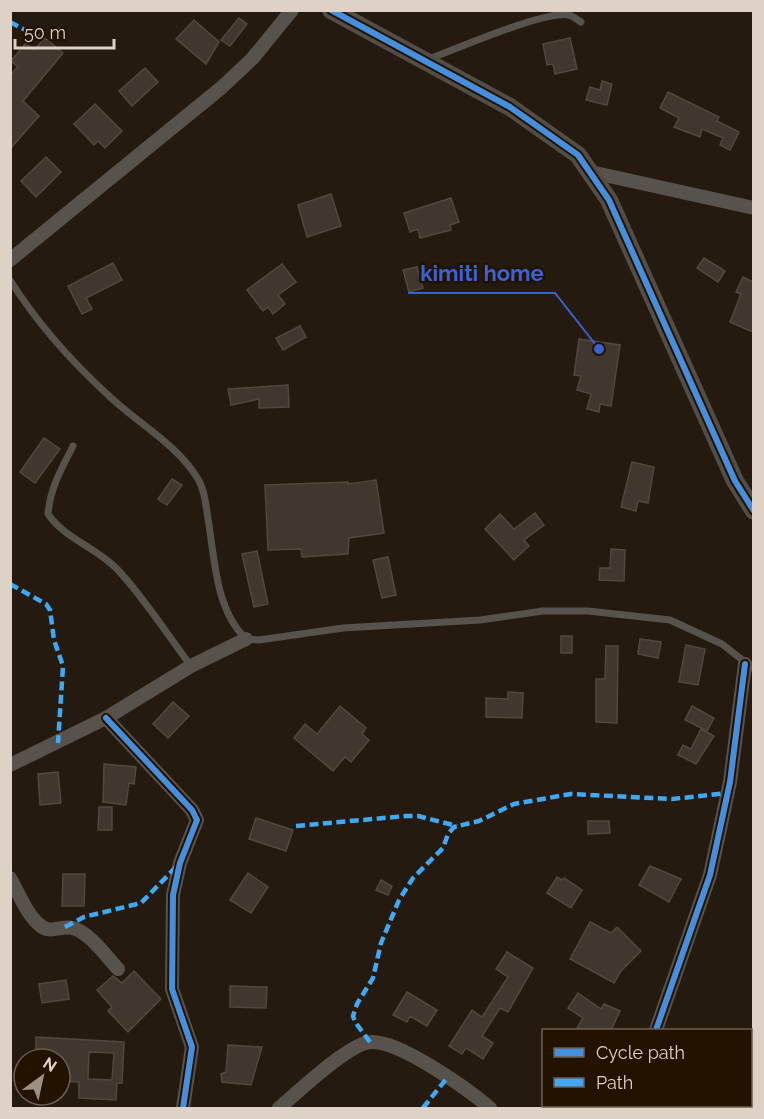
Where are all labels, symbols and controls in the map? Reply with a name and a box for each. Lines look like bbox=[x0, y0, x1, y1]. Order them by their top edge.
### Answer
scale bar bbox=[15, 12, 114, 50]
text: 50 m bbox=[24, 22, 66, 43]
callout: kimiti home bbox=[408, 253, 555, 293]
text: kimiti home bbox=[420, 260, 544, 286]
legend bbox=[542, 1029, 752, 1107]
text: Cycle path bbox=[596, 1042, 685, 1063]
north arrow bbox=[12, 1047, 72, 1107]
text: N bbox=[40, 1054, 60, 1076]
text: Path bbox=[596, 1072, 633, 1093]

